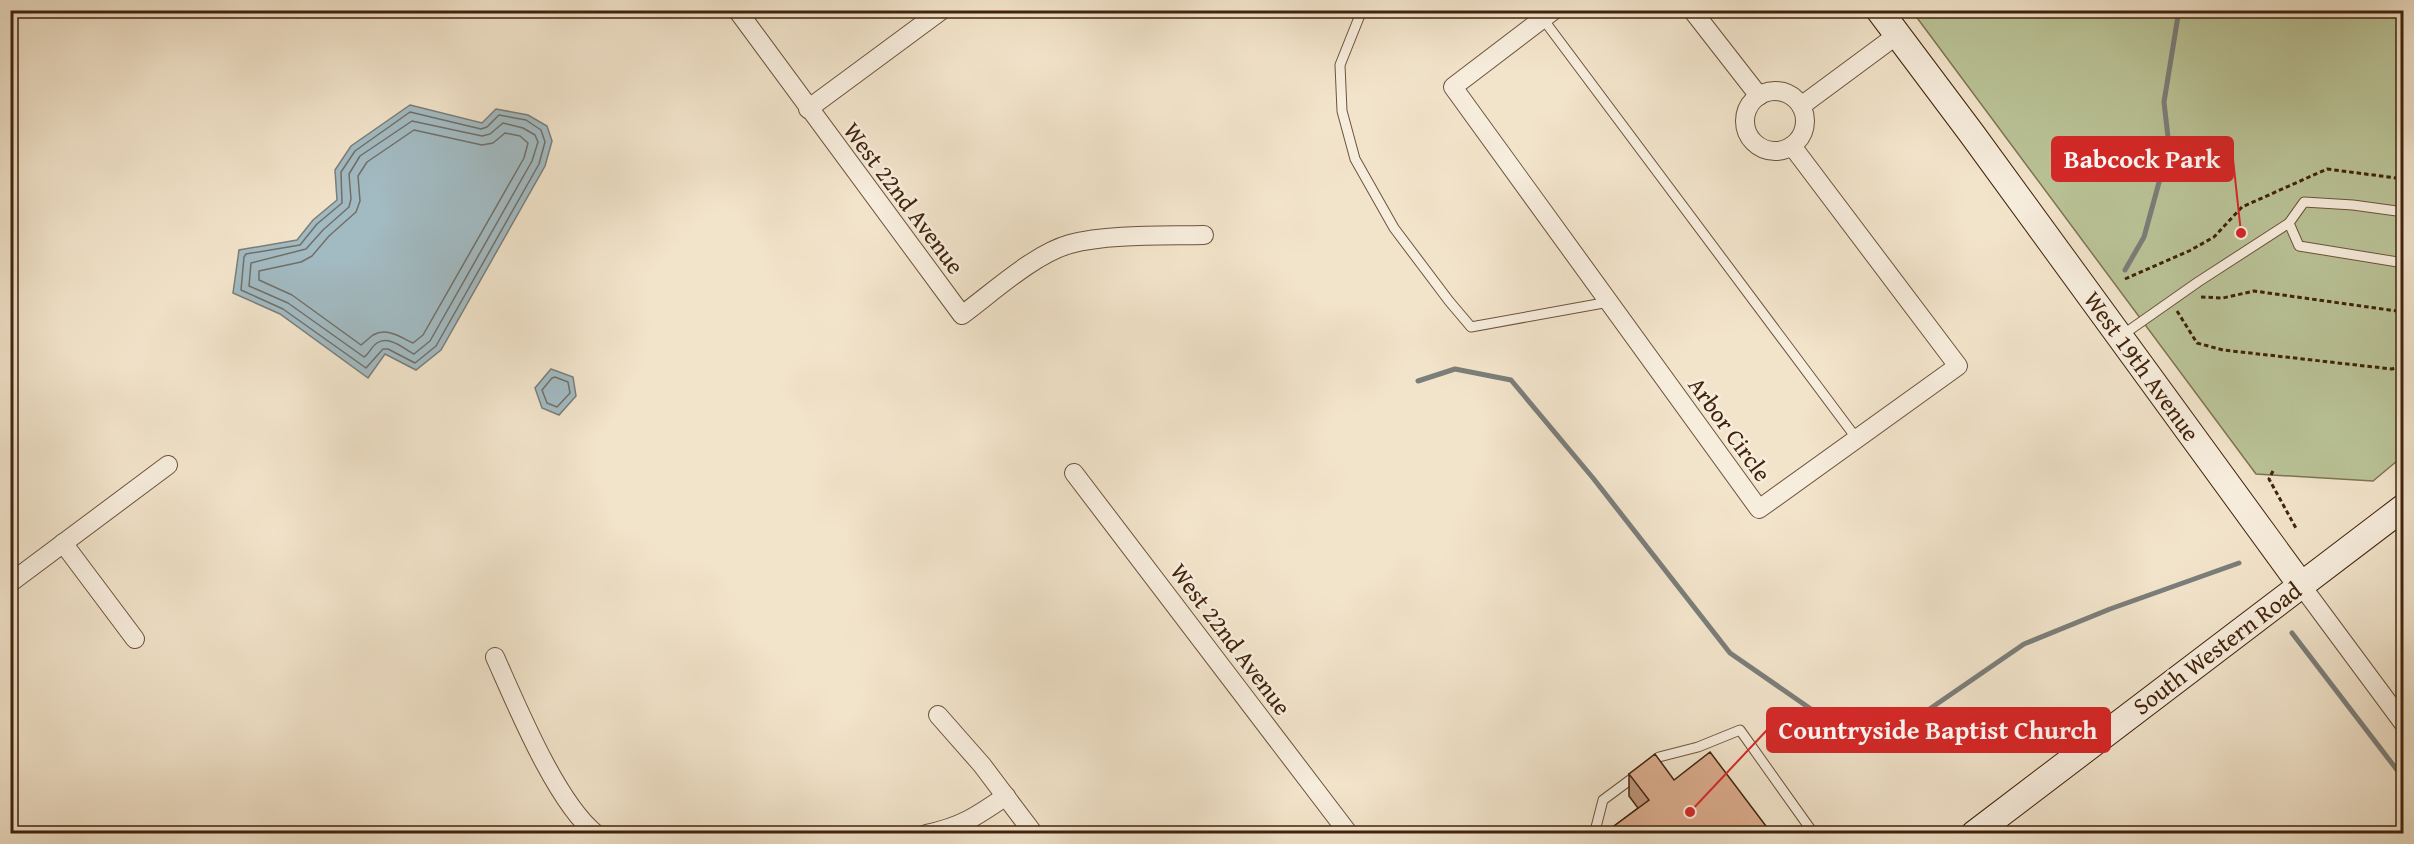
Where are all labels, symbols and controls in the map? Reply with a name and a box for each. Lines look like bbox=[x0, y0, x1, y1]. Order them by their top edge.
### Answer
street label: West 22nd Avenue bbox=[835, 115, 973, 281]
callout: Babcock Park bbox=[2052, 137, 2233, 181]
text: Babcock Park bbox=[2064, 139, 2221, 178]
street label: West 19th Avenue bbox=[2075, 284, 2209, 448]
street label: Arbor Circle bbox=[1680, 369, 1780, 489]
street label: West 22nd Avenue bbox=[1162, 556, 1300, 722]
street label: South Western Road bbox=[2125, 573, 2309, 723]
callout: Countryside Baptist Church bbox=[1767, 708, 2110, 752]
text: Countryside Baptist Church bbox=[1779, 710, 2098, 749]

